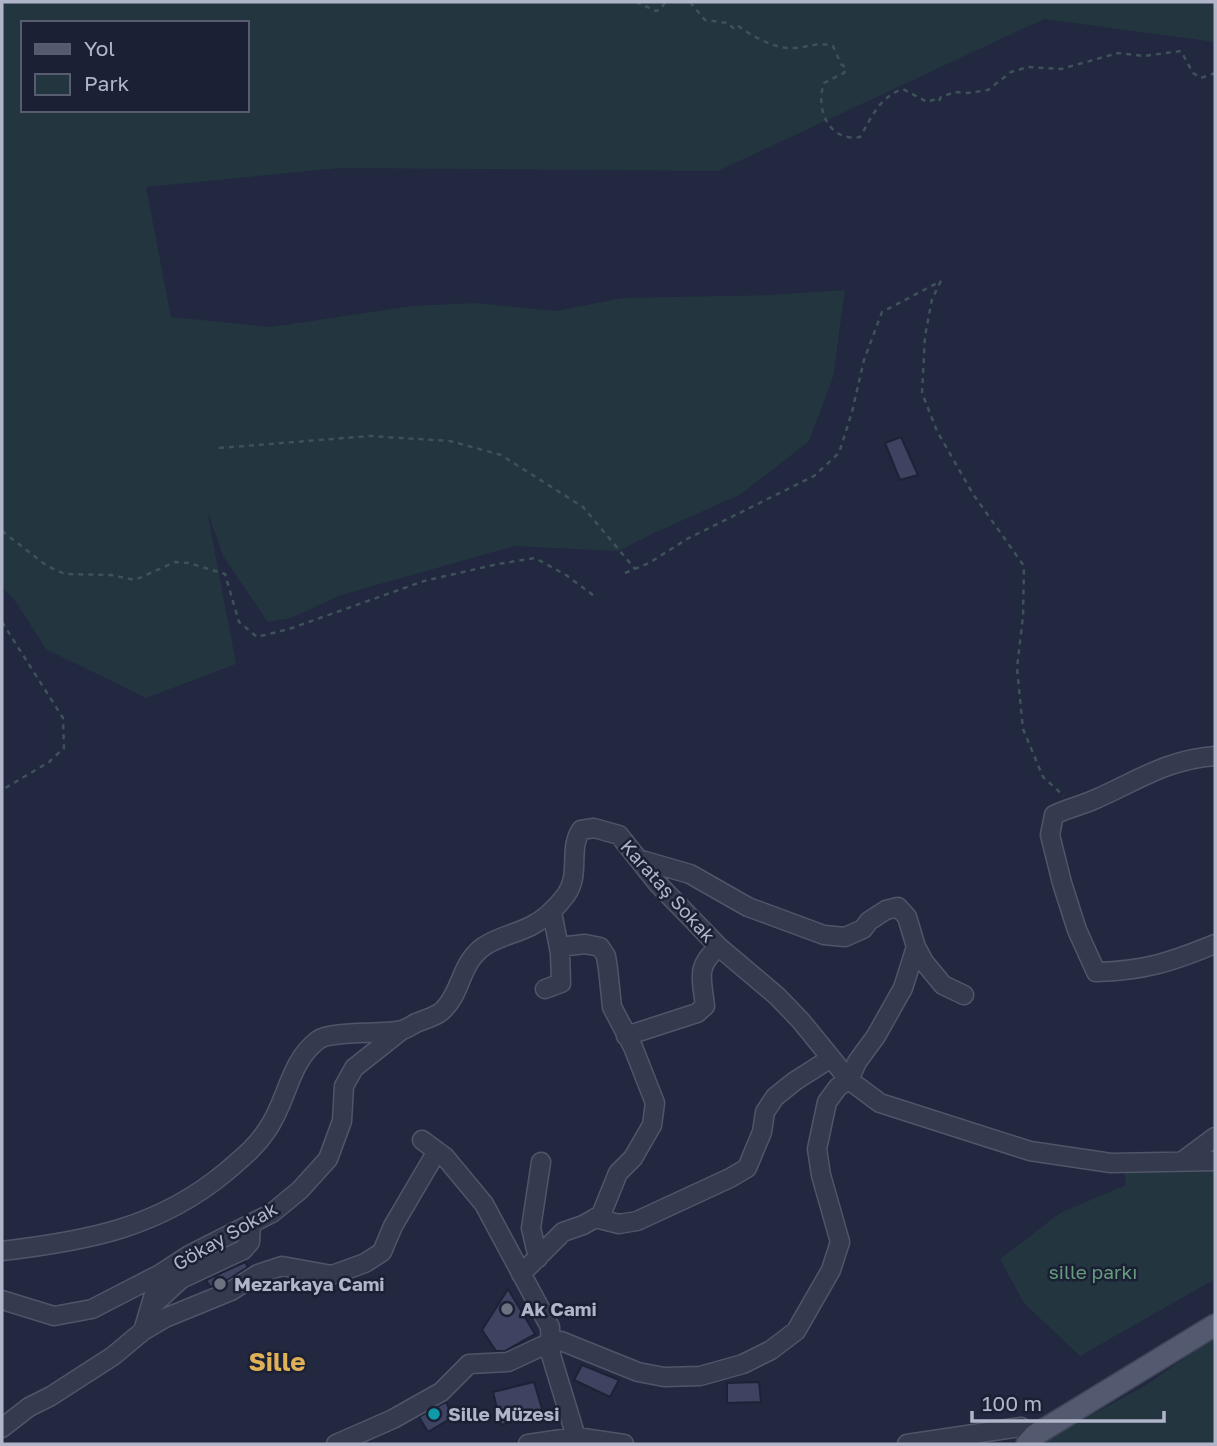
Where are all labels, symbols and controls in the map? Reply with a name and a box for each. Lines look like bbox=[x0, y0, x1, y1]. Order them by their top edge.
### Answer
legend bbox=[21, 21, 248, 112]
text: Yol bbox=[84, 35, 115, 61]
text: Park bbox=[84, 70, 130, 96]
street label: Karataş Sokak bbox=[616, 835, 721, 947]
street label: Gökay Sokak bbox=[168, 1196, 281, 1275]
park label: sille parkı bbox=[1049, 1260, 1137, 1283]
place label: Mezarkaya Cami bbox=[234, 1272, 385, 1295]
marker: Mezarkaya Cami bbox=[212, 1276, 228, 1292]
place label: Ak Cami bbox=[521, 1297, 597, 1320]
marker: Ak Cami bbox=[499, 1301, 515, 1317]
district label: Sille bbox=[248, 1346, 306, 1377]
scale bar bbox=[972, 1380, 1164, 1424]
text: 100 m bbox=[982, 1390, 1042, 1416]
place label: Sille Müzesi bbox=[448, 1402, 559, 1425]
marker: Sille Müzesi bbox=[426, 1406, 442, 1422]

